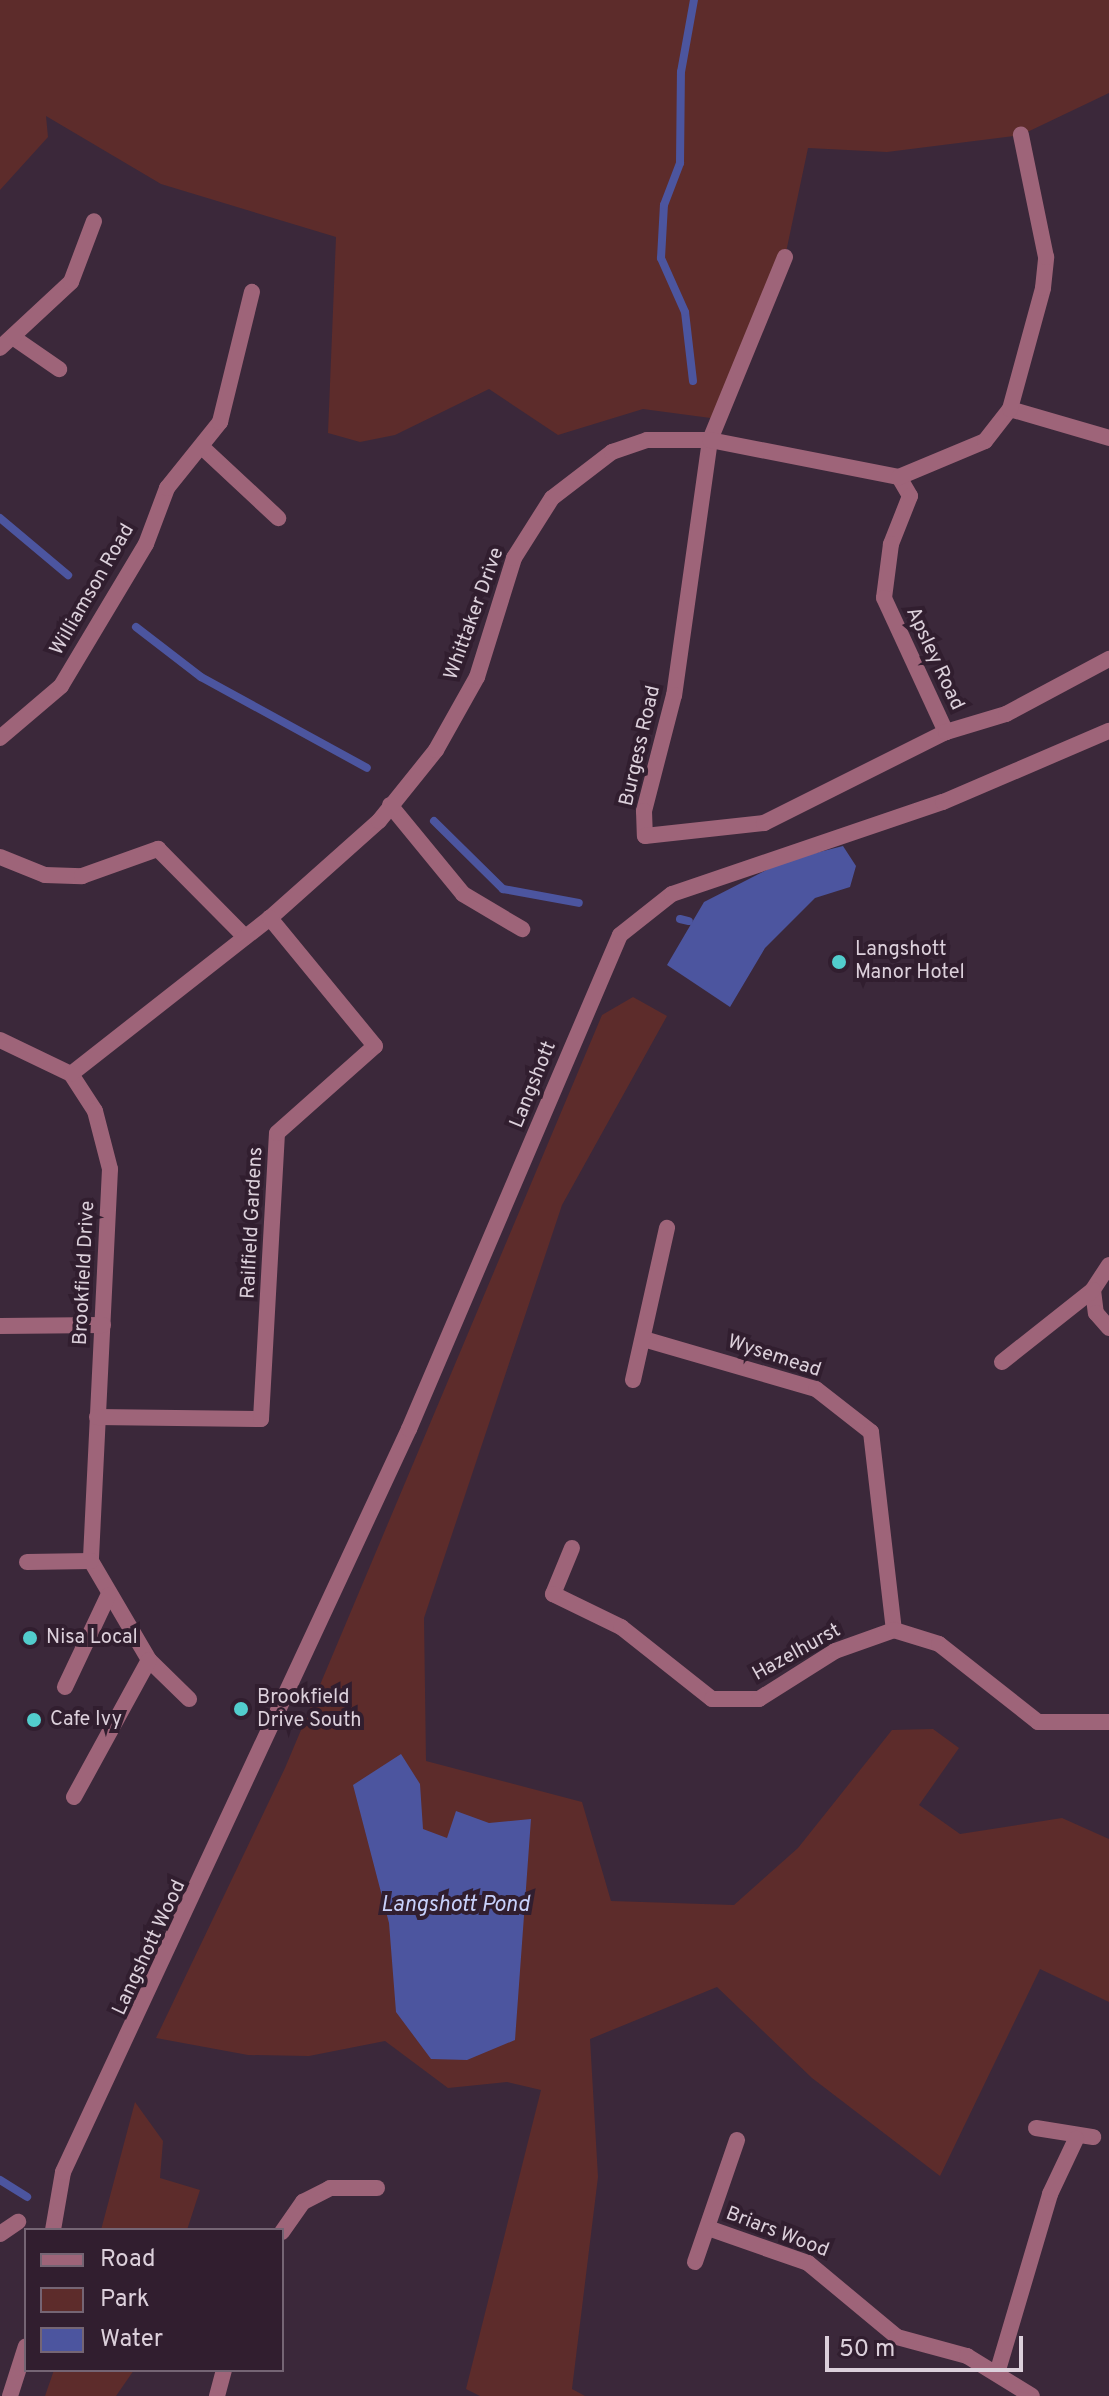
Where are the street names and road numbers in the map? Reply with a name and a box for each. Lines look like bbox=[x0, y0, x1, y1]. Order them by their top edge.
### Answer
street label: Williamson Road bbox=[46, 520, 140, 660]
street label: Whittaker Drive bbox=[440, 545, 510, 683]
street label: Apsley Road bbox=[900, 604, 968, 714]
street label: Burgess Road bbox=[615, 683, 667, 809]
street label: Langshott bbox=[506, 1038, 562, 1132]
street label: Railfield Gardens bbox=[237, 1146, 269, 1300]
street label: Brookfield Drive bbox=[69, 1200, 101, 1346]
street label: Wysemead bbox=[724, 1331, 824, 1383]
street label: Hazelhurst bbox=[749, 1619, 845, 1687]
street label: Langshott Wood bbox=[108, 1876, 192, 2020]
street label: Briars Wood bbox=[722, 2202, 832, 2264]

